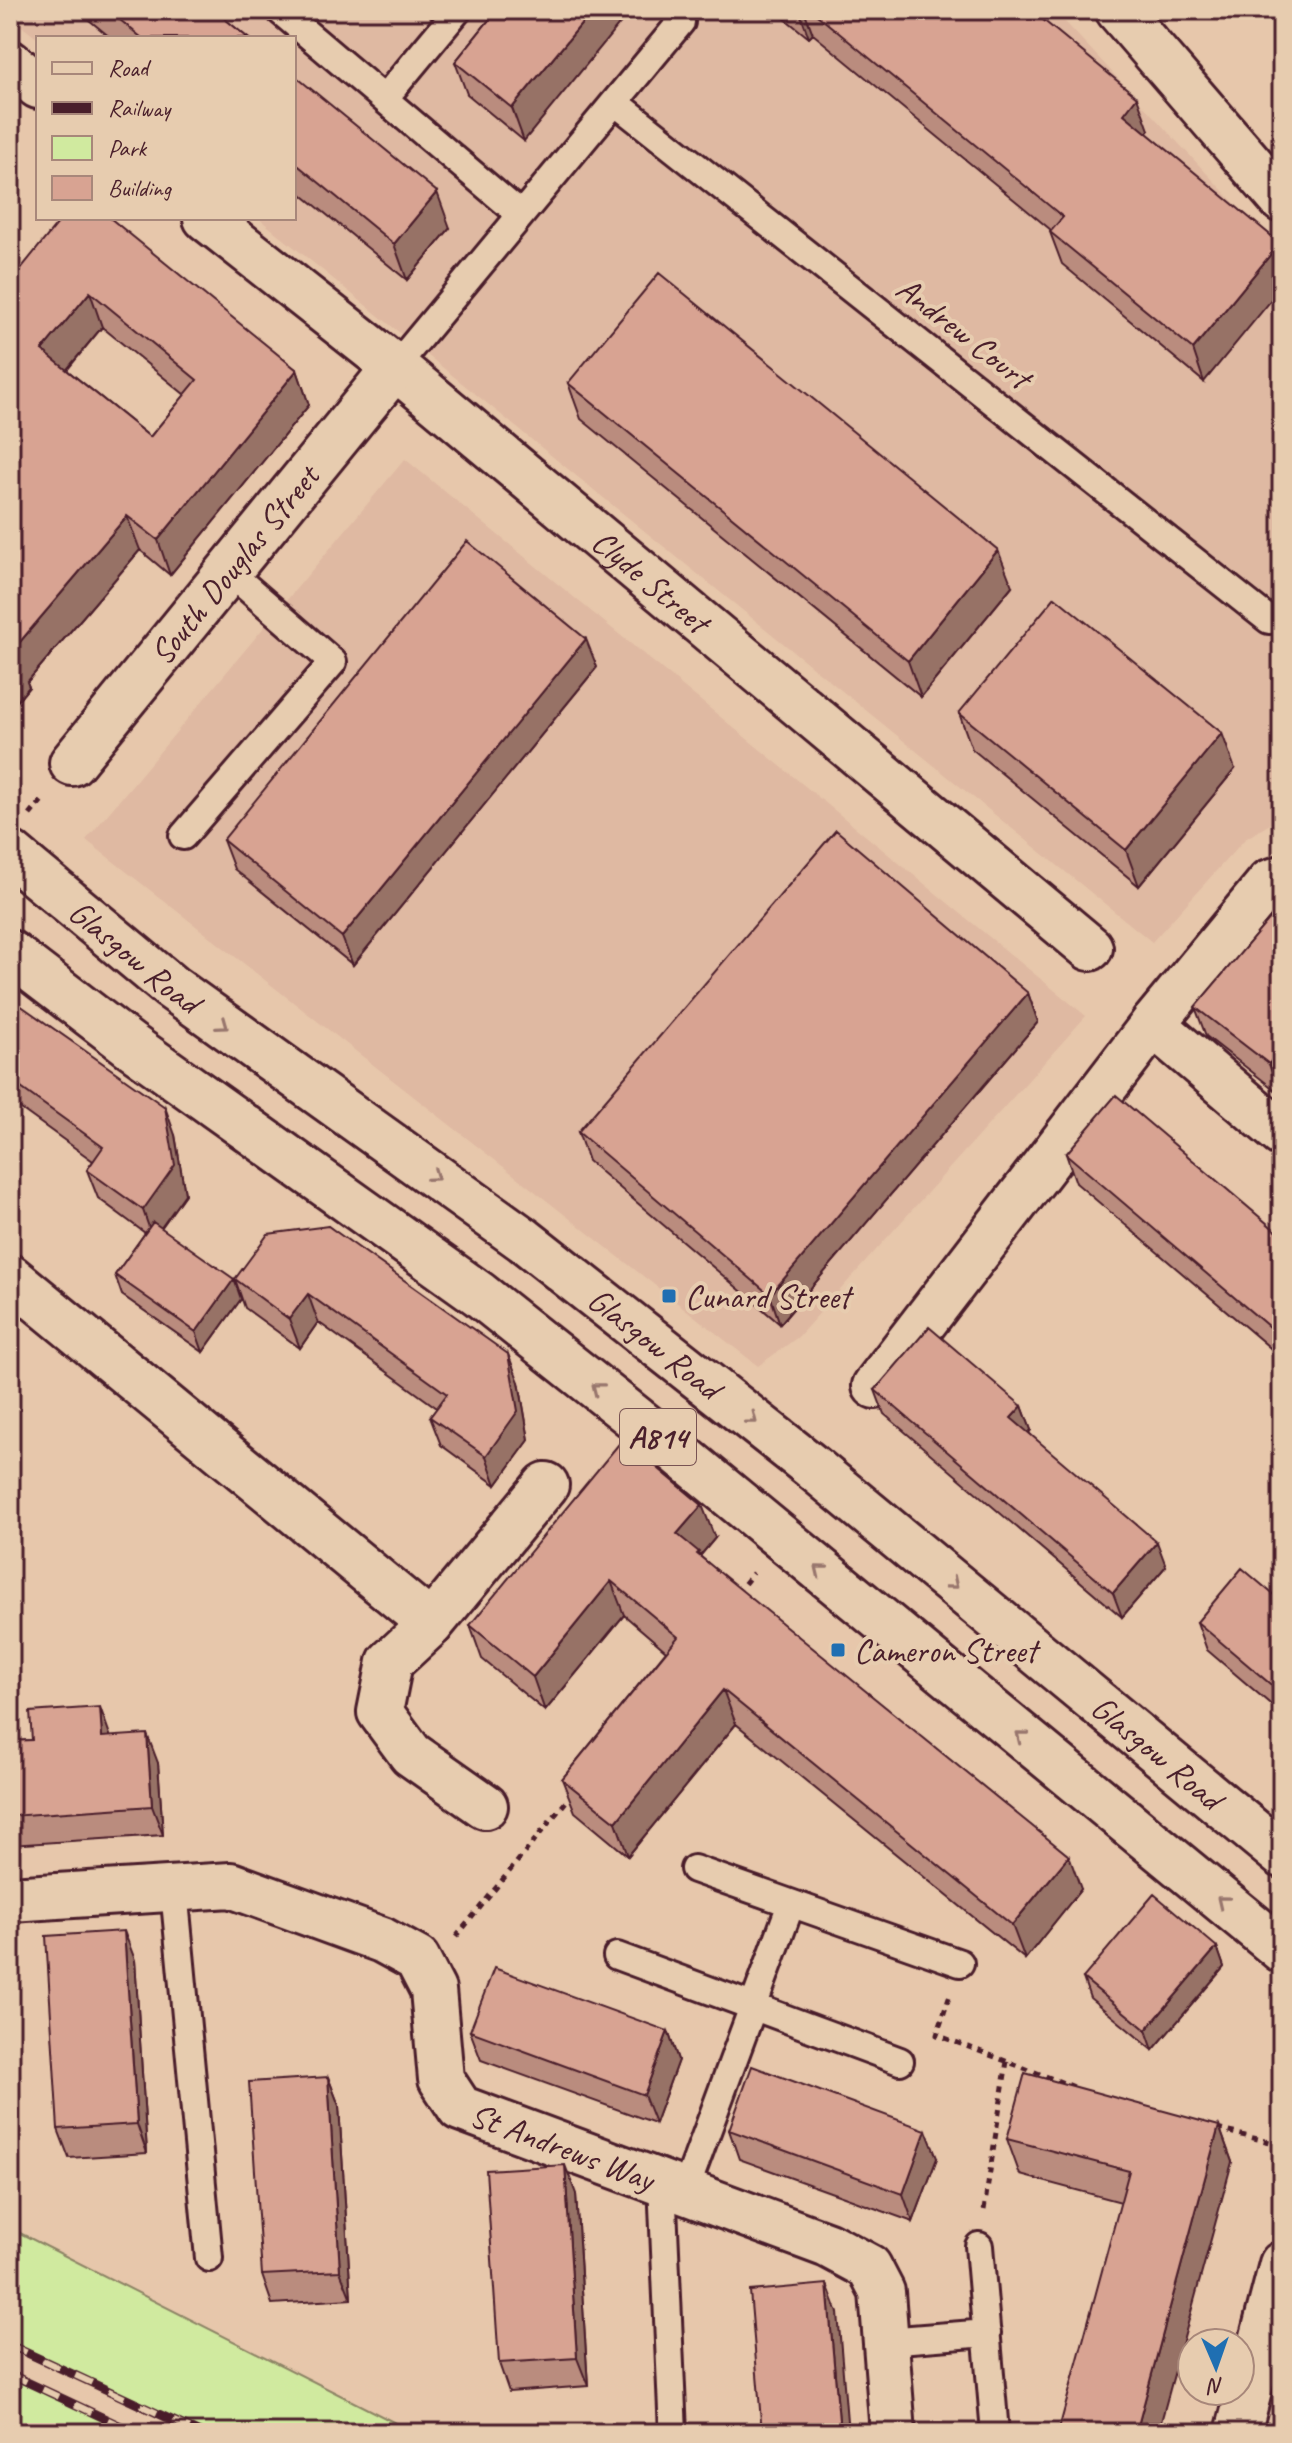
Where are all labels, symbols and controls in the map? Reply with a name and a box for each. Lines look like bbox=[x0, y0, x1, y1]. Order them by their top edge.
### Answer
legend bbox=[36, 36, 296, 220]
text: Road bbox=[108, 53, 152, 83]
text: Railway bbox=[108, 93, 172, 123]
text: Park bbox=[108, 133, 148, 163]
text: Building bbox=[108, 173, 173, 203]
street label: Andrew Court bbox=[888, 267, 1043, 401]
street label: South Douglas Street bbox=[140, 454, 331, 673]
street label: Clyde Street bbox=[583, 520, 721, 646]
street label: Glasgow Road bbox=[60, 890, 213, 1026]
one-way arrow bbox=[214, 1016, 228, 1030]
one-way arrow bbox=[426, 1167, 440, 1181]
place label: Cunard Street bbox=[685, 1275, 855, 1318]
street label: Glasgow Road bbox=[579, 1278, 734, 1412]
marker: Cunard Street bbox=[660, 1287, 678, 1305]
one-way arrow bbox=[591, 1384, 606, 1398]
road number: A814 bbox=[620, 1409, 696, 1465]
one-way arrow bbox=[743, 1410, 758, 1424]
one-way arrow bbox=[815, 1565, 829, 1580]
one-way arrow bbox=[944, 1574, 959, 1589]
place label: Cameron Street bbox=[854, 1629, 1042, 1672]
marker: Cameron Street bbox=[829, 1641, 847, 1659]
street label: Glasgow Road bbox=[1083, 1686, 1235, 1822]
one-way arrow bbox=[1015, 1731, 1030, 1745]
one-way arrow bbox=[1217, 1896, 1231, 1911]
street label: St Andrews Way bbox=[464, 2093, 662, 2201]
north arrow bbox=[1176, 2327, 1256, 2407]
text: N bbox=[1206, 2372, 1224, 2400]

